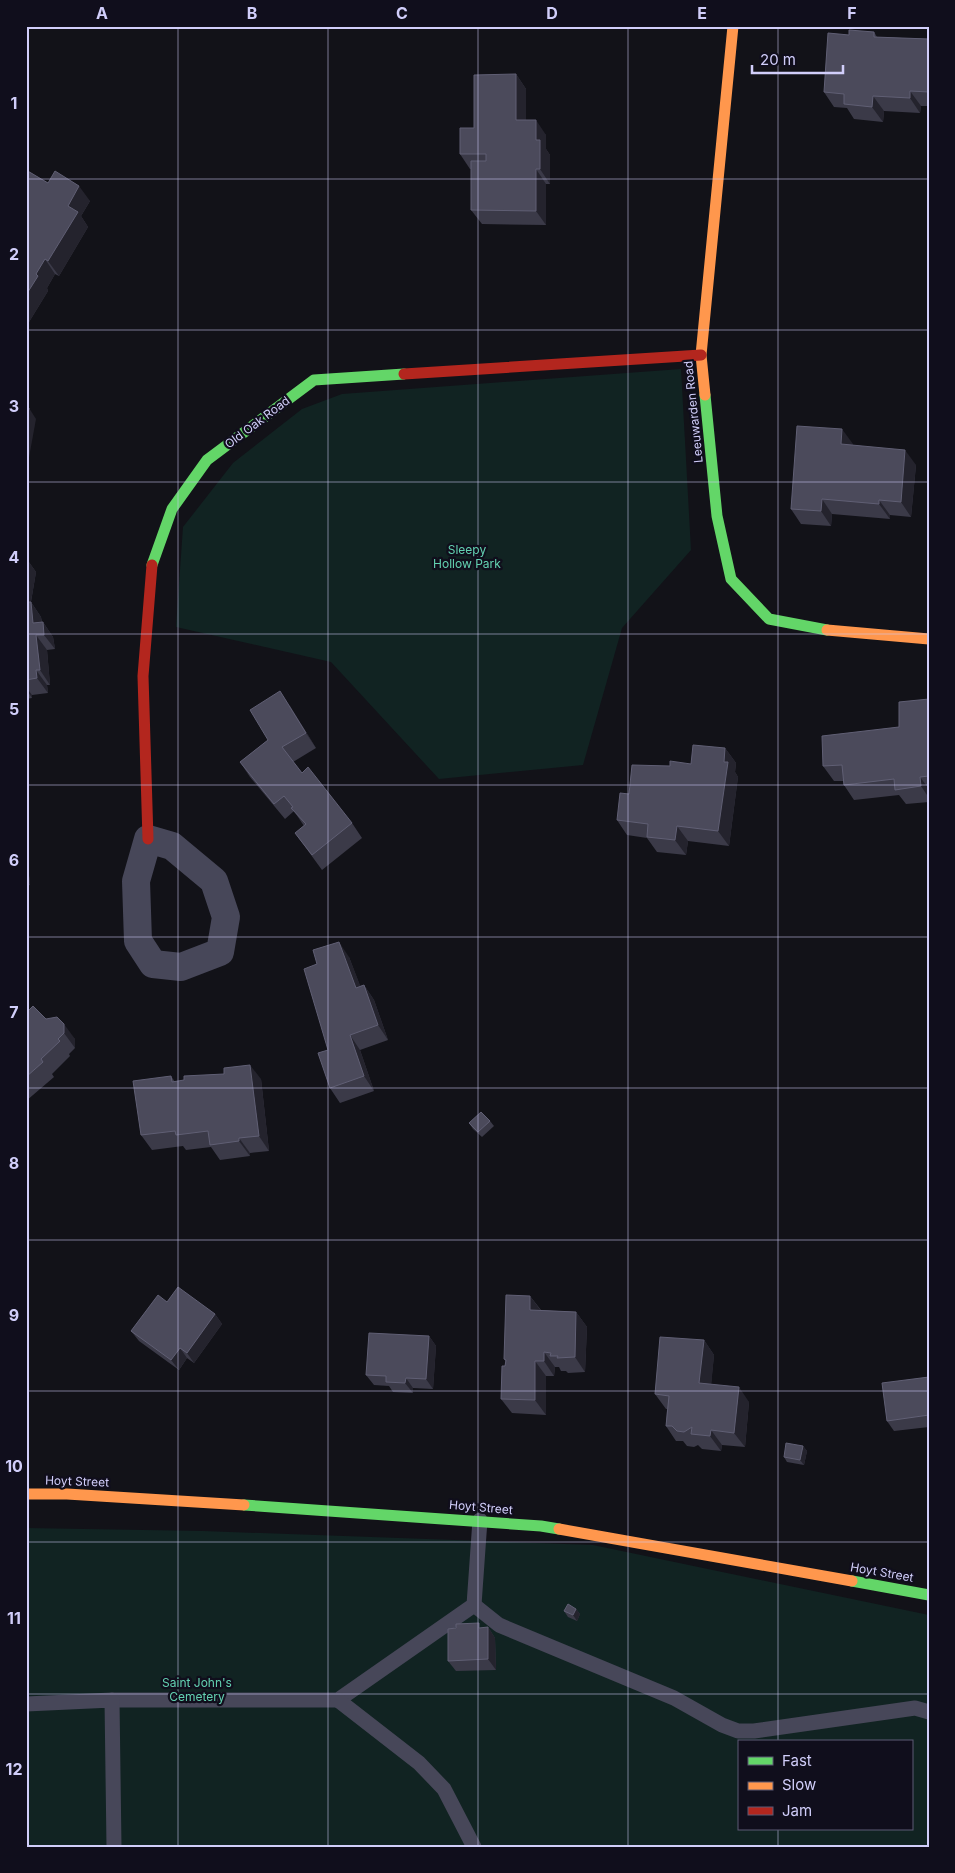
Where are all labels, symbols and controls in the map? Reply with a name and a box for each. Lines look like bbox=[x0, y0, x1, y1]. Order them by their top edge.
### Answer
text: A bbox=[96, 3, 108, 23]
text: B bbox=[247, 3, 257, 23]
text: C bbox=[396, 3, 408, 23]
text: D bbox=[546, 3, 558, 23]
text: E bbox=[697, 3, 707, 23]
text: F bbox=[847, 3, 857, 23]
scale bar bbox=[752, 42, 844, 74]
text: 20 m bbox=[760, 50, 796, 69]
text: 1 bbox=[11, 93, 17, 113]
text: 2 bbox=[9, 244, 19, 264]
street label: Leeuwarden Road bbox=[680, 360, 706, 464]
street label: Old Oak Road bbox=[221, 393, 293, 451]
text: 3 bbox=[9, 396, 19, 416]
park label: Sleepy Hollow Park bbox=[433, 542, 501, 571]
text: 4 bbox=[9, 547, 20, 567]
text: 5 bbox=[9, 699, 19, 719]
text: 6 bbox=[9, 850, 19, 870]
text: 7 bbox=[9, 1002, 19, 1022]
text: 8 bbox=[9, 1153, 19, 1173]
text: 9 bbox=[9, 1305, 19, 1325]
text: 10 bbox=[5, 1456, 23, 1476]
street label: Hoyt Street bbox=[45, 1472, 109, 1490]
street label: Hoyt Street bbox=[448, 1497, 514, 1517]
street label: Hoyt Street bbox=[849, 1559, 915, 1585]
text: 11 bbox=[7, 1608, 21, 1628]
park label: Saint John's Cemetery bbox=[162, 1675, 232, 1704]
legend bbox=[738, 1740, 912, 1830]
text: Fast bbox=[782, 1751, 812, 1770]
text: 12 bbox=[6, 1759, 22, 1779]
text: Slow bbox=[782, 1775, 816, 1794]
text: Jam bbox=[782, 1801, 812, 1820]

